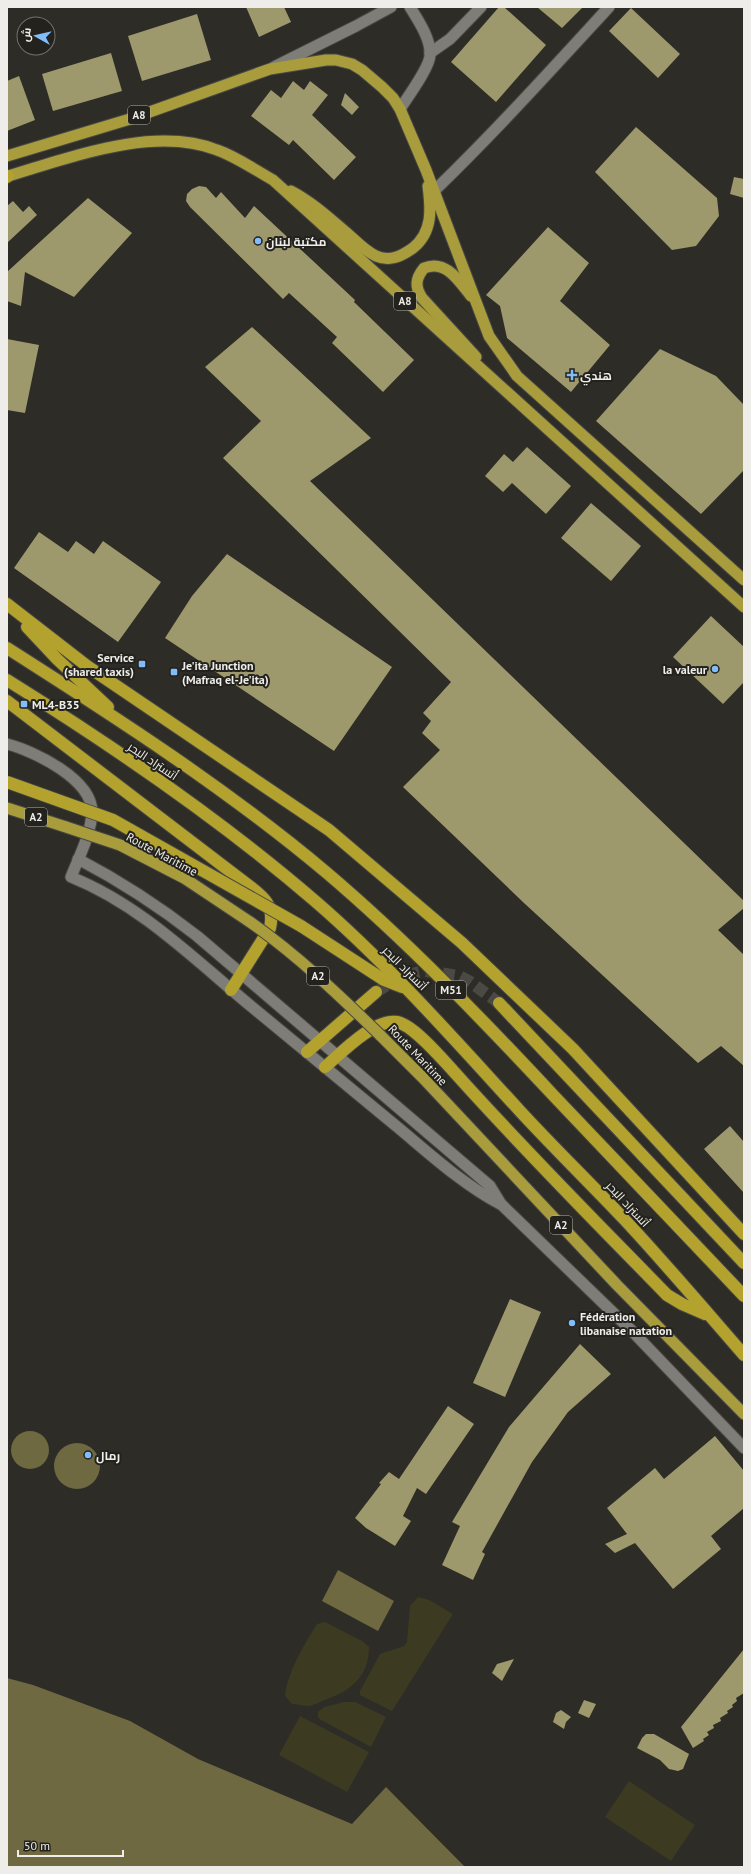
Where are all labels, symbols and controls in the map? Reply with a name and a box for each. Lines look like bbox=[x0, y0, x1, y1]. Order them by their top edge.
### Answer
north arrow bbox=[16, 16, 56, 56]
text: ش bbox=[18, 27, 34, 43]
road number: A8 bbox=[128, 106, 150, 124]
place label: مكتبة لبنان bbox=[266, 234, 326, 250]
marker: مكتبة لبنان bbox=[253, 236, 263, 246]
road number: A8 bbox=[394, 292, 416, 310]
place label: هندي bbox=[580, 368, 612, 386]
marker: هندي bbox=[567, 370, 577, 380]
place label: Service (shared taxis) bbox=[64, 650, 134, 679]
place label: Je'ita Junction (Mafraq el-Je'ita) bbox=[181, 658, 269, 687]
marker: Service (shared taxis) bbox=[137, 659, 147, 669]
place label: la valeur bbox=[663, 662, 708, 677]
marker: la valeur bbox=[710, 664, 720, 674]
marker: Je'ita Junction (Mafraq el-Je'ita) bbox=[169, 667, 179, 677]
place label: ML4-B35 bbox=[32, 697, 80, 712]
marker: ML4-B35 bbox=[19, 699, 29, 709]
street label: أتستراد البحر bbox=[124, 738, 181, 783]
road number: A2 bbox=[25, 808, 47, 826]
street label: Route Maritime bbox=[124, 829, 200, 879]
street label: أتستراد البحر bbox=[379, 942, 430, 993]
road number: A2 bbox=[307, 967, 329, 985]
road number: M51 bbox=[436, 981, 466, 999]
street label: Route Maritime bbox=[385, 1022, 451, 1088]
street label: أتستراد البحر bbox=[602, 1177, 653, 1230]
road number: A2 bbox=[550, 1216, 572, 1234]
place label: Fédération libanaise natation bbox=[580, 1309, 672, 1338]
marker: Fédération libanaise natation bbox=[567, 1318, 577, 1328]
place label: رمال bbox=[96, 1448, 120, 1464]
marker: رمال bbox=[83, 1450, 93, 1460]
scale bar bbox=[18, 1832, 123, 1858]
text: 50 m bbox=[24, 1838, 50, 1853]

